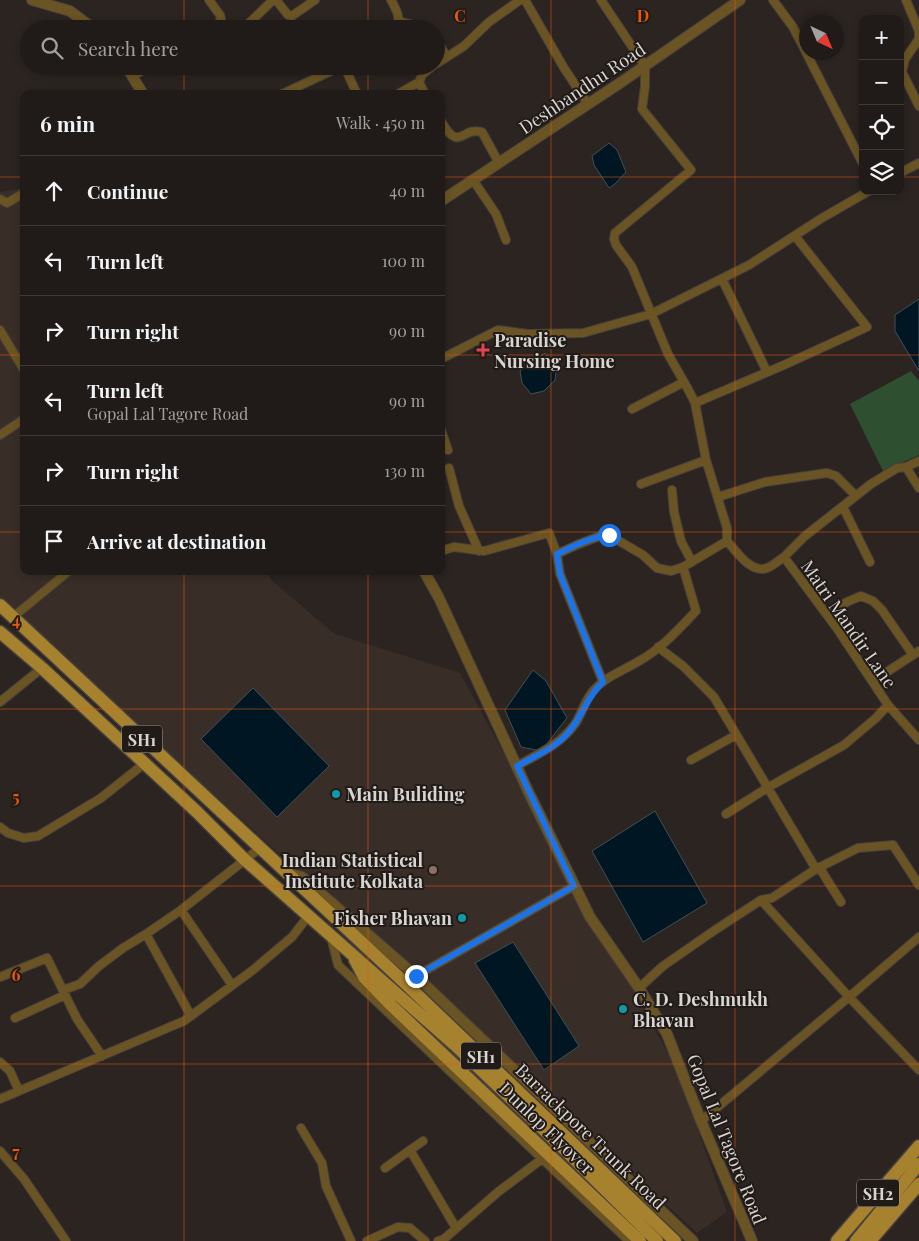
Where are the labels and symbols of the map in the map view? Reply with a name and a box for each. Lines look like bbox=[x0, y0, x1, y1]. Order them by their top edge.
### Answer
text: C bbox=[454, 5, 466, 26]
text: D bbox=[637, 5, 649, 26]
north arrow bbox=[799, 15, 844, 60]
street label: Deshbandhu Road bbox=[514, 37, 650, 139]
place label: Paradise Nursing Home bbox=[494, 328, 615, 373]
marker: Paradise Nursing Home bbox=[476, 343, 490, 357]
route start bbox=[598, 524, 621, 547]
street label: Matri Mandir Lane bbox=[796, 555, 902, 693]
text: 4 bbox=[12, 609, 20, 630]
road number: SH1 bbox=[122, 726, 162, 752]
place label: Main Buliding bbox=[346, 782, 464, 806]
text: 5 bbox=[12, 786, 20, 807]
marker: Main Buliding bbox=[330, 788, 342, 800]
place label: Indian Statistical Institute Kolkata bbox=[282, 848, 424, 893]
marker: Indian Statistical Institute Kolkata bbox=[427, 864, 439, 876]
place label: Fisher Bhavan bbox=[334, 906, 452, 930]
marker: Fisher Bhavan bbox=[456, 912, 468, 924]
text: 6 bbox=[12, 964, 21, 985]
route end bbox=[405, 965, 428, 988]
place label: C. D. Deshmukh Bhavan bbox=[633, 987, 768, 1032]
marker: C. D. Deshmukh Bhavan bbox=[617, 1003, 629, 1015]
road number: SH1 bbox=[461, 1042, 501, 1070]
street label: Gopal Lal Tagore Road bbox=[682, 1050, 772, 1228]
street label: Barrackpore Trunk Road bbox=[511, 1058, 672, 1215]
street label: Dunlop Flyover bbox=[494, 1076, 600, 1180]
text: 7 bbox=[12, 1141, 20, 1162]
road number: SH2 bbox=[857, 1180, 899, 1206]

